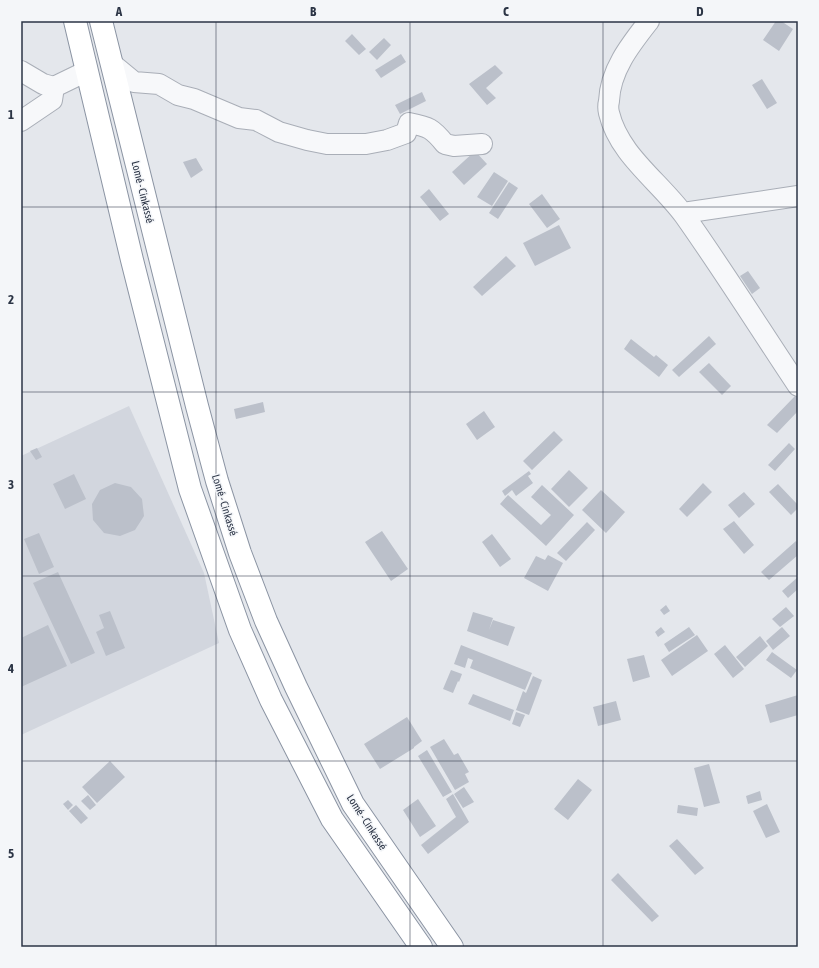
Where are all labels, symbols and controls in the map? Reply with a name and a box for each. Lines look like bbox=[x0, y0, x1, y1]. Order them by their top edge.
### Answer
text: A bbox=[115, 4, 123, 19]
text: B bbox=[310, 4, 317, 19]
text: C bbox=[503, 4, 509, 19]
text: D bbox=[696, 4, 704, 19]
text: 1 bbox=[8, 107, 14, 122]
street label: Lomé - Cinkassé bbox=[129, 160, 157, 224]
text: 2 bbox=[8, 292, 14, 307]
street label: Lomé - Cinkassé bbox=[210, 473, 240, 537]
text: 3 bbox=[8, 477, 14, 492]
text: 4 bbox=[7, 661, 14, 676]
street label: Lomé - Cinkassé bbox=[345, 792, 389, 852]
text: 5 bbox=[8, 846, 14, 861]

